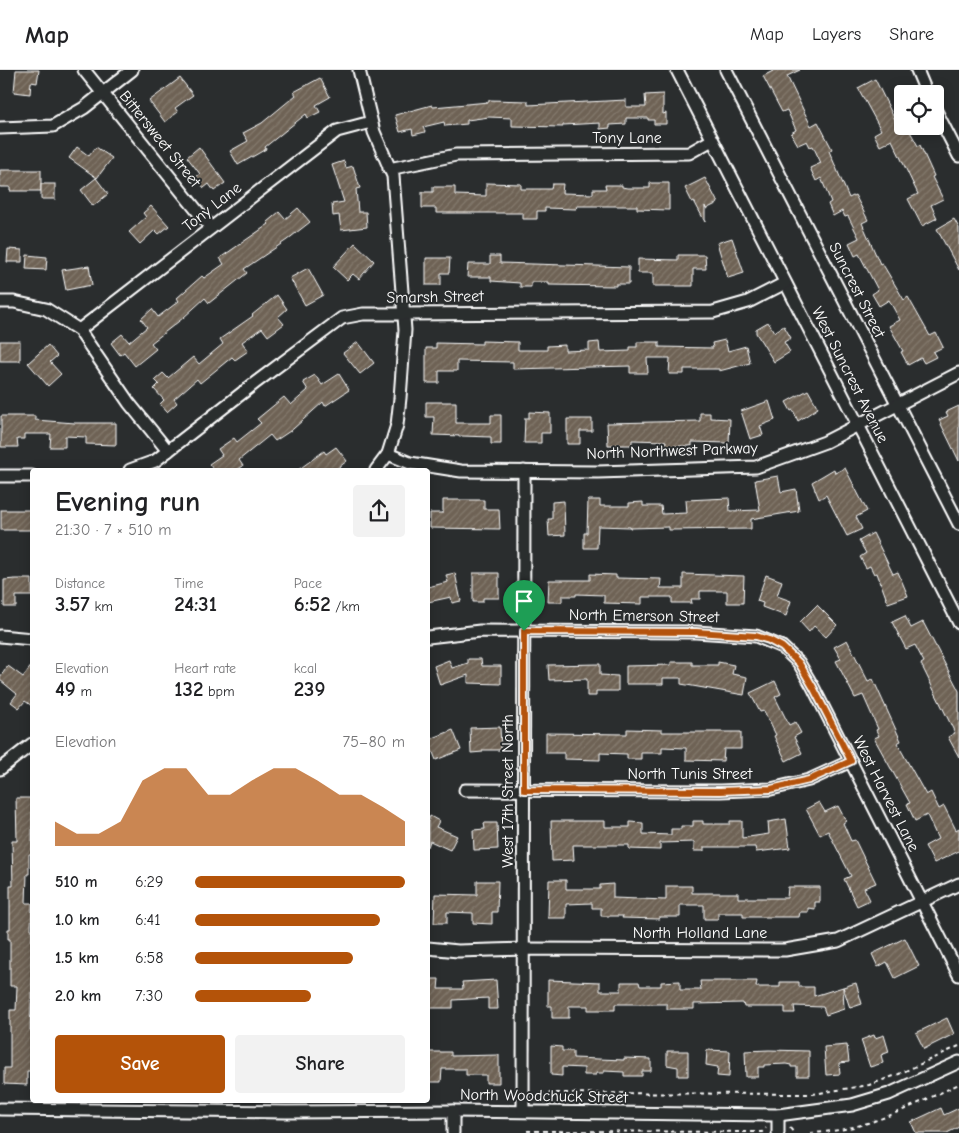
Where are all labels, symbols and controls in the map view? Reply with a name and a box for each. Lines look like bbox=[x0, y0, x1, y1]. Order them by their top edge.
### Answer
text: Map bbox=[25, 21, 69, 49]
text: Map bbox=[750, 24, 784, 45]
text: Layers bbox=[812, 24, 861, 45]
text: Share bbox=[889, 24, 934, 45]
map controls bbox=[894, 85, 944, 135]
button: locate bbox=[894, 85, 944, 135]
street label: Bittersweet Street bbox=[116, 87, 205, 191]
street label: Tony Lane bbox=[592, 129, 662, 147]
street label: Tony Lane bbox=[179, 179, 245, 235]
street label: Suncrest Street bbox=[825, 239, 889, 341]
street label: Smarsh Street bbox=[386, 287, 484, 307]
street label: West Suncrest Avenue bbox=[808, 304, 892, 446]
street label: North Northwest Parkway bbox=[586, 439, 759, 463]
button: share bbox=[353, 485, 405, 537]
text: Evening run bbox=[55, 486, 200, 518]
text: 21:30 · 7 × 510 m bbox=[55, 521, 172, 539]
text: Distance bbox=[55, 575, 105, 592]
text: Time bbox=[174, 575, 203, 592]
text: Pace bbox=[294, 575, 322, 592]
pin bbox=[503, 580, 545, 631]
icon: arrive bbox=[510, 587, 538, 615]
text: 3.57 bbox=[55, 592, 90, 616]
text: 24:31 bbox=[174, 592, 217, 616]
text: 6:52 bbox=[294, 592, 331, 616]
text: km bbox=[90, 598, 113, 615]
text: /km bbox=[331, 598, 360, 615]
street label: North Emerson Street bbox=[569, 606, 720, 626]
text: Elevation bbox=[55, 660, 109, 677]
text: Heart rate bbox=[174, 660, 236, 677]
text: kcal bbox=[294, 660, 317, 677]
text: 49 bbox=[55, 677, 76, 701]
text: 132 bbox=[174, 677, 203, 701]
text: 239 bbox=[294, 677, 325, 701]
text: m bbox=[76, 683, 92, 700]
text: bpm bbox=[203, 683, 235, 700]
street label: West 17th Street North bbox=[499, 714, 517, 868]
text: Elevation bbox=[55, 733, 116, 751]
text: 75–80 m bbox=[343, 733, 405, 751]
street label: West Harvest Lane bbox=[849, 733, 923, 855]
street label: North Tunis Street bbox=[628, 765, 753, 783]
text: 510 m bbox=[55, 873, 97, 891]
text: 6:29 bbox=[135, 873, 163, 891]
text: 1.0 km bbox=[55, 911, 100, 929]
text: 6:41 bbox=[135, 911, 161, 929]
street label: North Holland Lane bbox=[633, 924, 767, 942]
text: 1.5 km bbox=[55, 949, 99, 967]
text: 6:58 bbox=[135, 949, 163, 967]
text: 2.0 km bbox=[55, 987, 101, 1005]
text: 7:30 bbox=[135, 987, 163, 1005]
button: Save bbox=[55, 1035, 225, 1093]
button: Share bbox=[235, 1035, 405, 1093]
street label: North Woodchuck Street bbox=[460, 1086, 628, 1106]

